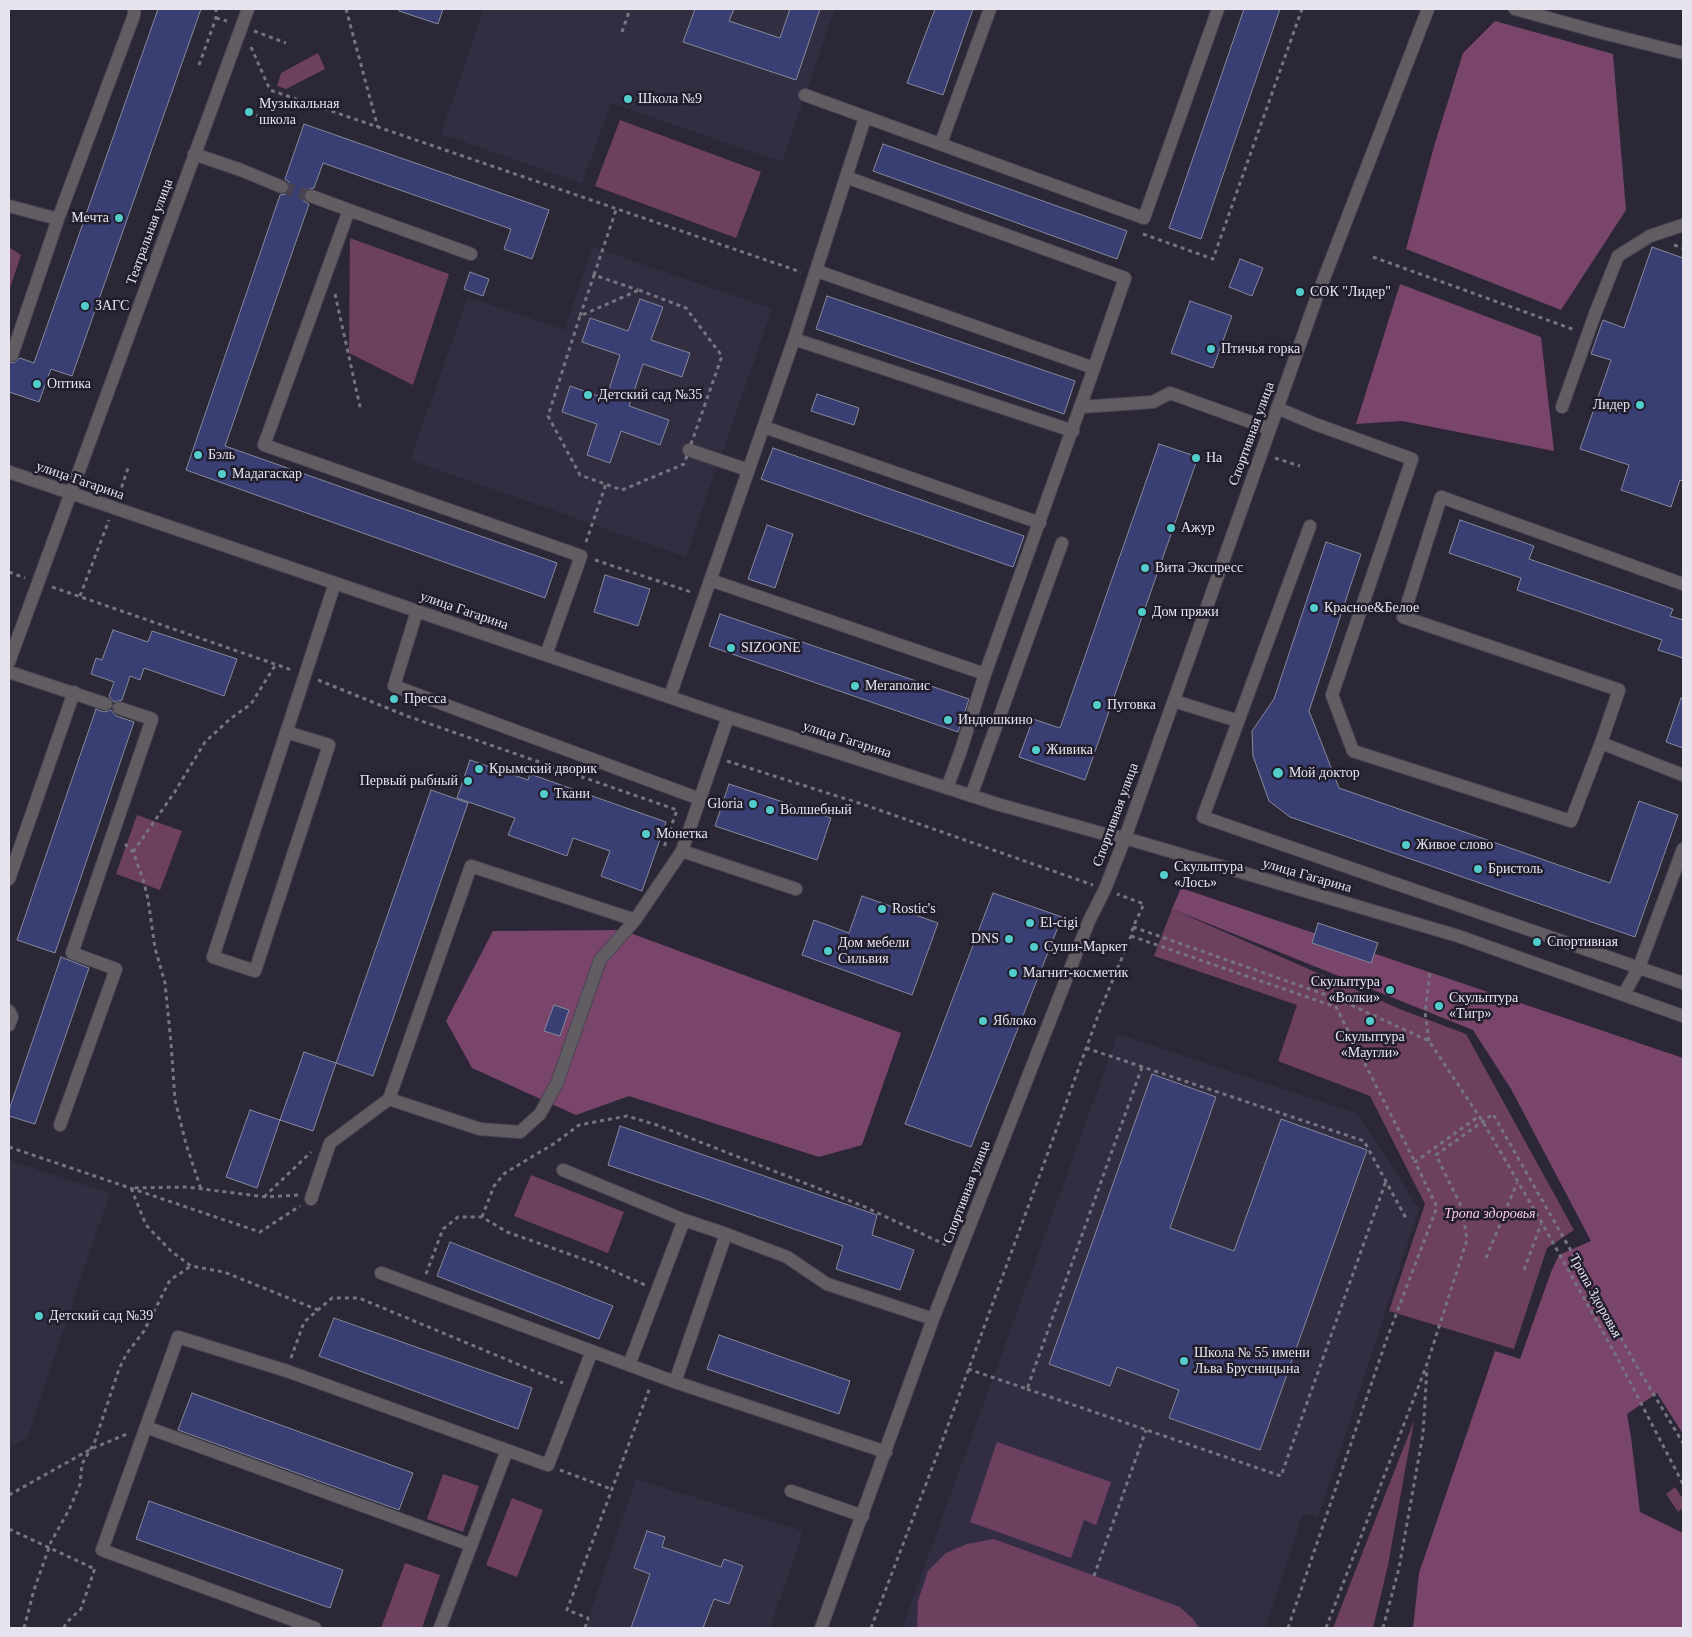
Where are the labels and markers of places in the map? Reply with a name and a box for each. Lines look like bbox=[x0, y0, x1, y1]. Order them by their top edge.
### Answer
place label: Школа №9 bbox=[638, 91, 702, 107]
marker: Школа №9 bbox=[622, 93, 634, 105]
place label: Музыкальная школа bbox=[259, 96, 339, 128]
marker: Музыкальная школа bbox=[243, 106, 255, 118]
place label: Мечта bbox=[71, 210, 109, 226]
marker: Мечта bbox=[113, 212, 125, 224]
place label: СОК "Лидер" bbox=[1310, 284, 1391, 300]
marker: СОК "Лидер" bbox=[1294, 286, 1306, 298]
place label: ЗАГС bbox=[95, 298, 129, 314]
marker: ЗАГС bbox=[79, 300, 91, 312]
place label: Птичья горка bbox=[1221, 341, 1300, 357]
marker: Птичья горка bbox=[1205, 343, 1217, 355]
place label: Оптика bbox=[47, 376, 91, 392]
marker: Оптика bbox=[31, 378, 43, 390]
place label: Детский сад №35 bbox=[598, 387, 702, 403]
marker: Детский сад №35 bbox=[582, 389, 594, 401]
place label: Лидер bbox=[1593, 397, 1630, 413]
marker: Лидер bbox=[1634, 399, 1646, 411]
place label: Бэль bbox=[208, 447, 235, 463]
marker: Бэль bbox=[192, 449, 204, 461]
place label: На bbox=[1206, 450, 1222, 466]
marker: На bbox=[1190, 452, 1202, 464]
place label: Мадагаскар bbox=[232, 466, 302, 482]
marker: Мадагаскар bbox=[216, 468, 228, 480]
place label: Ажур bbox=[1181, 520, 1215, 536]
marker: Ажур bbox=[1165, 522, 1177, 534]
place label: Вита Экспресс bbox=[1155, 560, 1243, 576]
marker: Вита Экспресс bbox=[1139, 562, 1151, 574]
place label: Красное&Белое bbox=[1324, 600, 1419, 616]
marker: Красное&Белое bbox=[1308, 602, 1320, 614]
place label: Дом пряжи bbox=[1152, 604, 1219, 620]
marker: Дом пряжи bbox=[1136, 606, 1148, 618]
place label: SIZOONE bbox=[741, 640, 801, 656]
marker: SIZOONE bbox=[725, 642, 737, 654]
place label: Мегаполис bbox=[865, 678, 930, 694]
marker: Мегаполис bbox=[849, 680, 861, 692]
place label: Пресса bbox=[404, 691, 446, 707]
marker: Пресса bbox=[388, 693, 400, 705]
place label: Пуговка bbox=[1107, 697, 1156, 713]
marker: Пуговка bbox=[1091, 699, 1103, 711]
place label: Индюшкино bbox=[958, 712, 1033, 728]
marker: Индюшкино bbox=[942, 714, 954, 726]
place label: Живика bbox=[1046, 742, 1093, 758]
marker: Живика bbox=[1030, 744, 1042, 756]
place label: Крымский дворик bbox=[489, 761, 597, 777]
marker: Крымский дворик bbox=[473, 763, 485, 775]
place label: Мой доктор bbox=[1289, 765, 1360, 781]
marker: Мой доктор bbox=[1271, 766, 1285, 780]
place label: Первый рыбный bbox=[360, 773, 458, 789]
marker: Первый рыбный bbox=[462, 775, 474, 787]
place label: Ткани bbox=[554, 786, 590, 802]
marker: Ткани bbox=[538, 788, 550, 800]
place label: Gloria bbox=[707, 796, 743, 812]
marker: Gloria bbox=[747, 798, 759, 810]
place label: Волшебный bbox=[780, 802, 852, 818]
marker: Волшебный bbox=[764, 804, 776, 816]
place label: Монетка bbox=[656, 826, 708, 842]
marker: Монетка bbox=[640, 828, 652, 840]
place label: Живое слово bbox=[1416, 837, 1493, 853]
marker: Живое слово bbox=[1400, 839, 1412, 851]
place label: Скульптура «Лось» bbox=[1174, 859, 1243, 892]
place label: Бристоль bbox=[1488, 861, 1543, 877]
marker: Бристоль bbox=[1472, 863, 1484, 875]
marker: Скульптура «Лось» bbox=[1158, 869, 1170, 881]
place label: Rostic's bbox=[892, 901, 936, 917]
marker: Rostic's bbox=[876, 903, 888, 915]
place label: El-cigi bbox=[1040, 915, 1078, 931]
marker: El-cigi bbox=[1024, 917, 1036, 929]
place label: DNS bbox=[971, 931, 999, 947]
marker: DNS bbox=[1003, 933, 1015, 945]
place label: Спортивная bbox=[1547, 934, 1618, 950]
place label: Дом мебели Сильвия bbox=[838, 935, 909, 968]
marker: Спортивная bbox=[1531, 936, 1543, 948]
place label: Суши-Маркет bbox=[1044, 939, 1127, 955]
marker: Суши-Маркет bbox=[1028, 941, 1040, 953]
marker: Дом мебели Сильвия bbox=[822, 945, 834, 957]
place label: Магнит-косметик bbox=[1023, 965, 1128, 981]
marker: Магнит-косметик bbox=[1007, 967, 1019, 979]
place label: Скульптура «Волки» bbox=[1311, 974, 1380, 1006]
marker: Скульптура «Волки» bbox=[1384, 984, 1396, 996]
place label: Скульптура «Тигр» bbox=[1449, 990, 1518, 1022]
marker: Скульптура «Тигр» bbox=[1433, 1000, 1445, 1012]
place label: Яблоко bbox=[993, 1013, 1036, 1029]
marker: Яблоко bbox=[977, 1015, 989, 1027]
marker: Скульптура «Маугли» bbox=[1364, 1015, 1376, 1027]
place label: Скульптура «Маугли» bbox=[1335, 1029, 1405, 1062]
place label: Детский сад №39 bbox=[49, 1308, 153, 1324]
marker: Детский сад №39 bbox=[33, 1310, 45, 1322]
place label: Школа № 55 имени Льва Брусницына bbox=[1194, 1345, 1310, 1378]
marker: Школа № 55 имени Льва Брусницына bbox=[1178, 1355, 1190, 1367]

